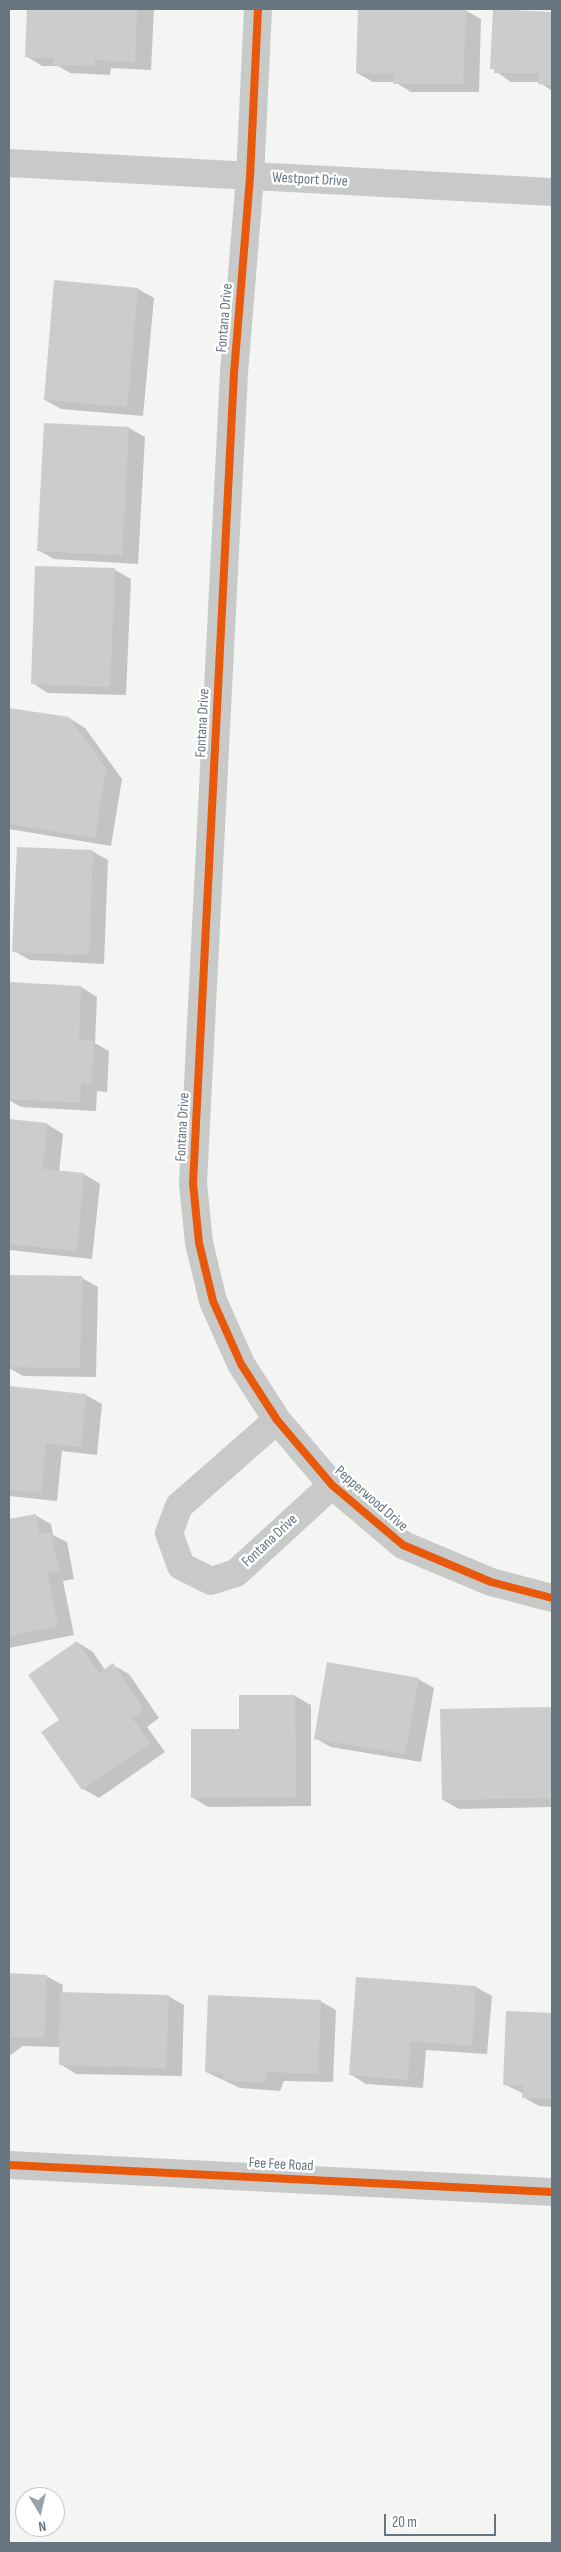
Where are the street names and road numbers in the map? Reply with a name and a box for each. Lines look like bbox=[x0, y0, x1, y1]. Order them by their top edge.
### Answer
street label: Westport Drive bbox=[272, 169, 348, 191]
street label: Fontana Drive bbox=[213, 283, 237, 353]
street label: Fontana Drive bbox=[192, 688, 214, 758]
street label: Fontana Drive bbox=[172, 1092, 194, 1162]
street label: Pepperwood Drive bbox=[331, 1462, 411, 1536]
street label: Fontana Drive bbox=[239, 1511, 301, 1571]
street label: Fee Fee Road bbox=[248, 2154, 314, 2176]

